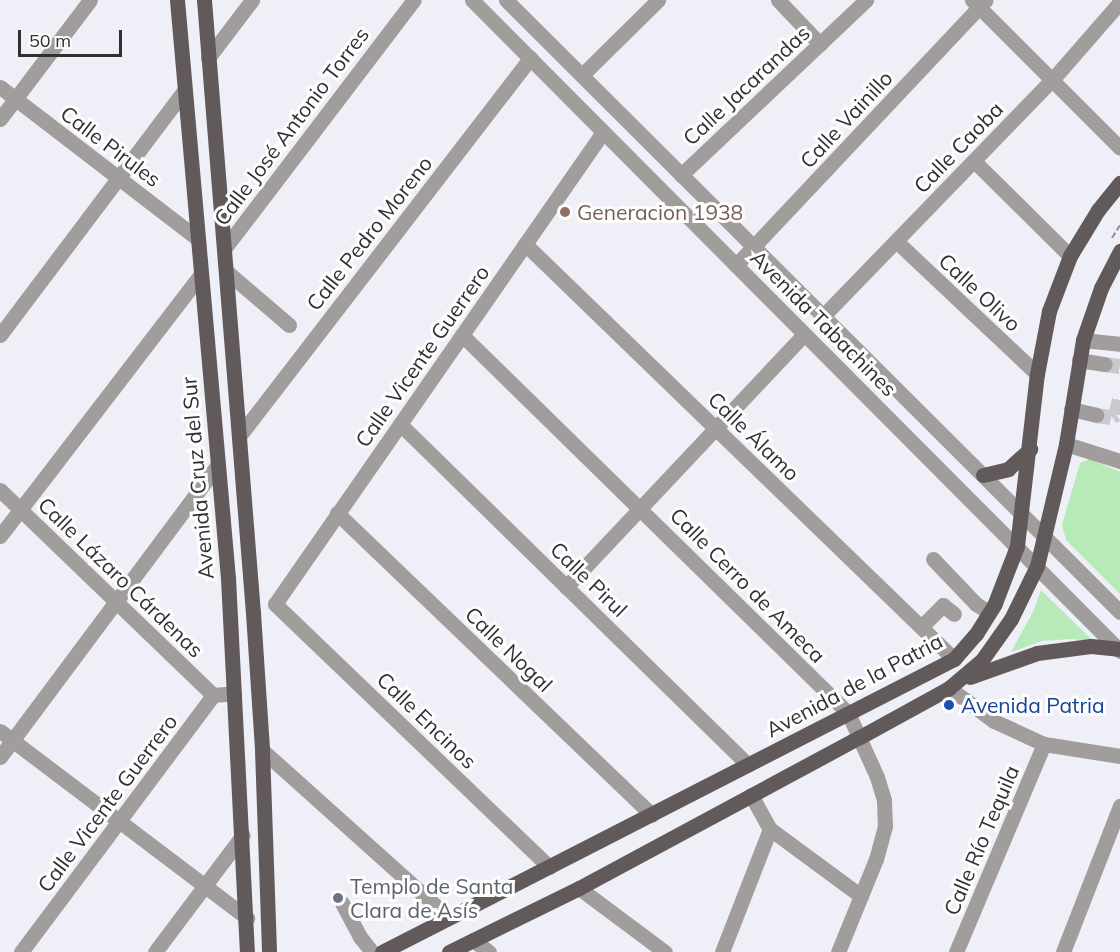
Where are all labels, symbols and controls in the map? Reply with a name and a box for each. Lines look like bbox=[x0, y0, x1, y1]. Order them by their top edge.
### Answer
scale bar bbox=[21, 18, 124, 56]
street label: Calle Jacarandas bbox=[677, 20, 815, 150]
street label: Calle José Antonio Torres bbox=[208, 22, 374, 230]
text: 50 m bbox=[29, 29, 71, 52]
street label: Calle Vainillo bbox=[795, 65, 897, 173]
street label: Calle Caoba bbox=[908, 96, 1008, 198]
street label: Calle Pirules bbox=[56, 100, 166, 192]
street label: Calle Pedro Moreno bbox=[301, 151, 437, 315]
place label: Generacion 1938 bbox=[577, 199, 743, 225]
marker: Generacion 1938 bbox=[558, 205, 572, 219]
street label: Avenida Tabachines bbox=[746, 245, 902, 401]
street label: Calle Olivo bbox=[934, 248, 1026, 336]
street label: Calle Vicente Guerrero bbox=[350, 260, 494, 452]
street label: Avenida Cruz del Sur bbox=[176, 376, 218, 580]
street label: Calle Álamo bbox=[703, 386, 805, 486]
street label: Calle Lázaro Cárdenas bbox=[33, 492, 209, 662]
street label: Calle Cerro de Ameca bbox=[665, 502, 831, 668]
street label: Calle Pirul bbox=[545, 536, 633, 622]
street label: Calle Nogal bbox=[460, 601, 558, 697]
street label: Avenida de la Patria bbox=[761, 628, 947, 742]
street label: Calle Encinos bbox=[372, 666, 482, 774]
place label: Avenida Patria bbox=[961, 692, 1105, 718]
marker: Avenida Patria bbox=[942, 698, 956, 712]
street label: Calle Vicente Guerrero bbox=[32, 709, 182, 897]
street label: Calle Río Tequila bbox=[938, 761, 1024, 919]
place label: Templo de Santa Clara de Asís bbox=[350, 873, 513, 923]
marker: Templo de Santa Clara de Asís bbox=[331, 891, 345, 905]

